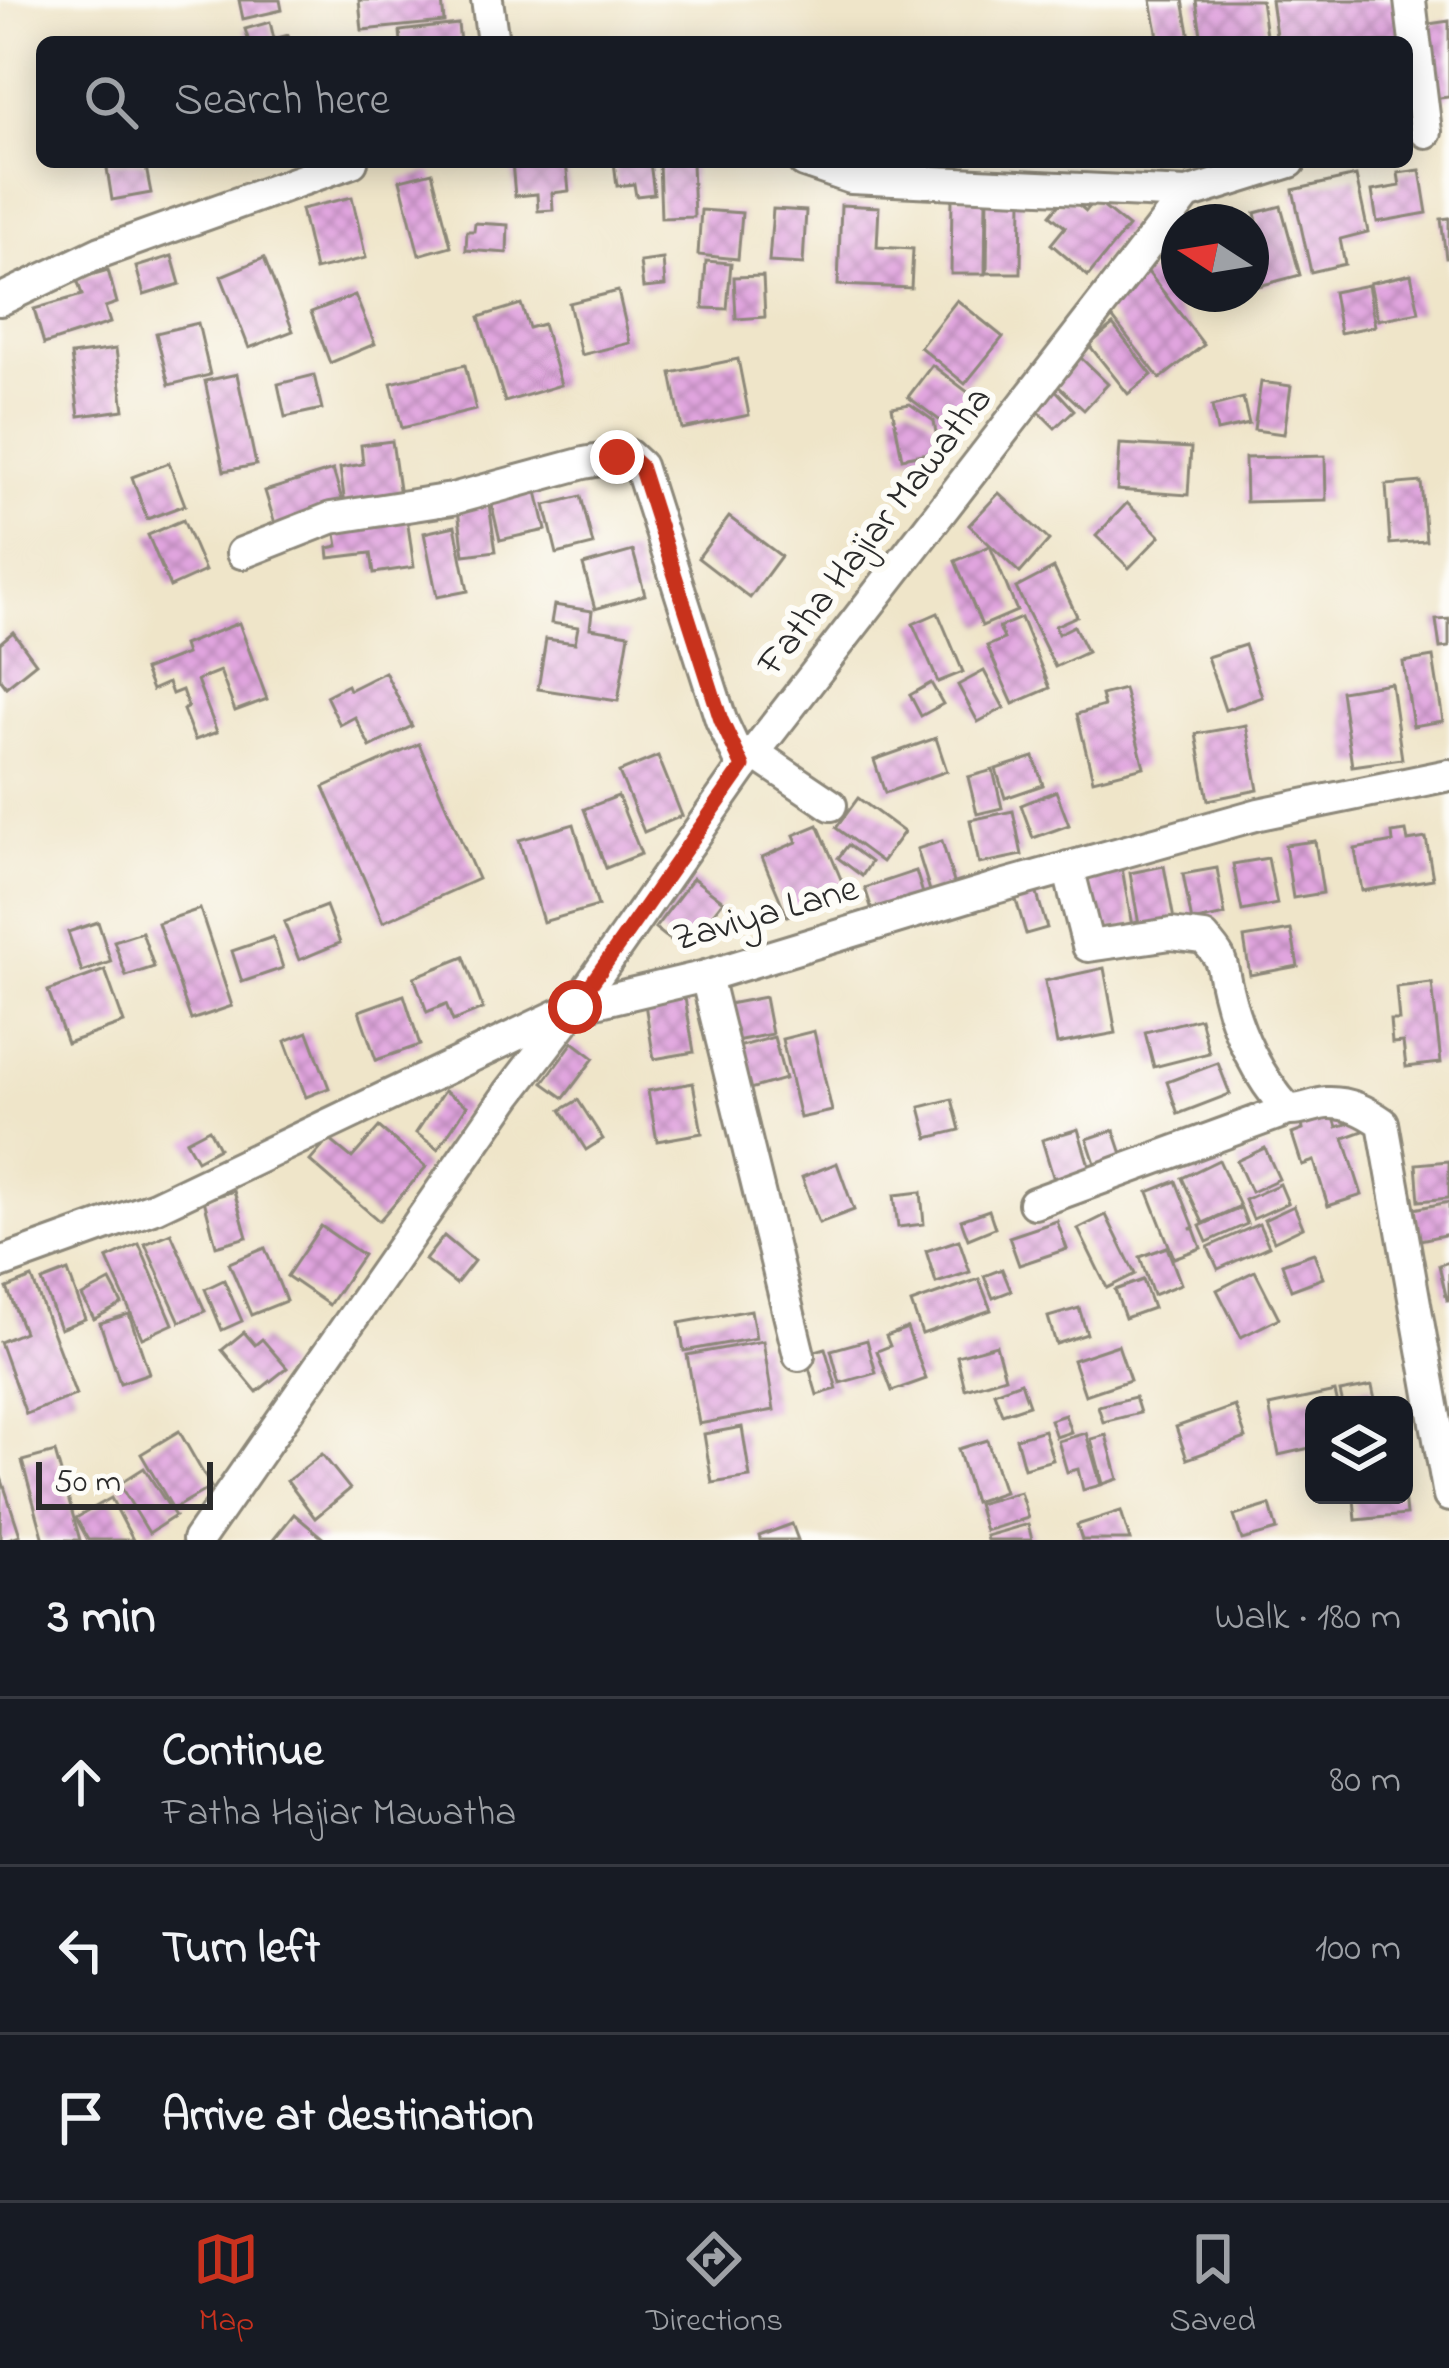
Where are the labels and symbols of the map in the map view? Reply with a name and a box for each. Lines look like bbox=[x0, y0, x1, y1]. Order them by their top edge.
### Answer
north arrow bbox=[1161, 204, 1269, 312]
street label: Fatha Hajiar Mawatha bbox=[744, 375, 1008, 690]
route end bbox=[590, 430, 644, 484]
street label: Zaviya Lane bbox=[667, 861, 866, 969]
route start bbox=[548, 980, 602, 1034]
scale bar bbox=[36, 1456, 213, 1509]

